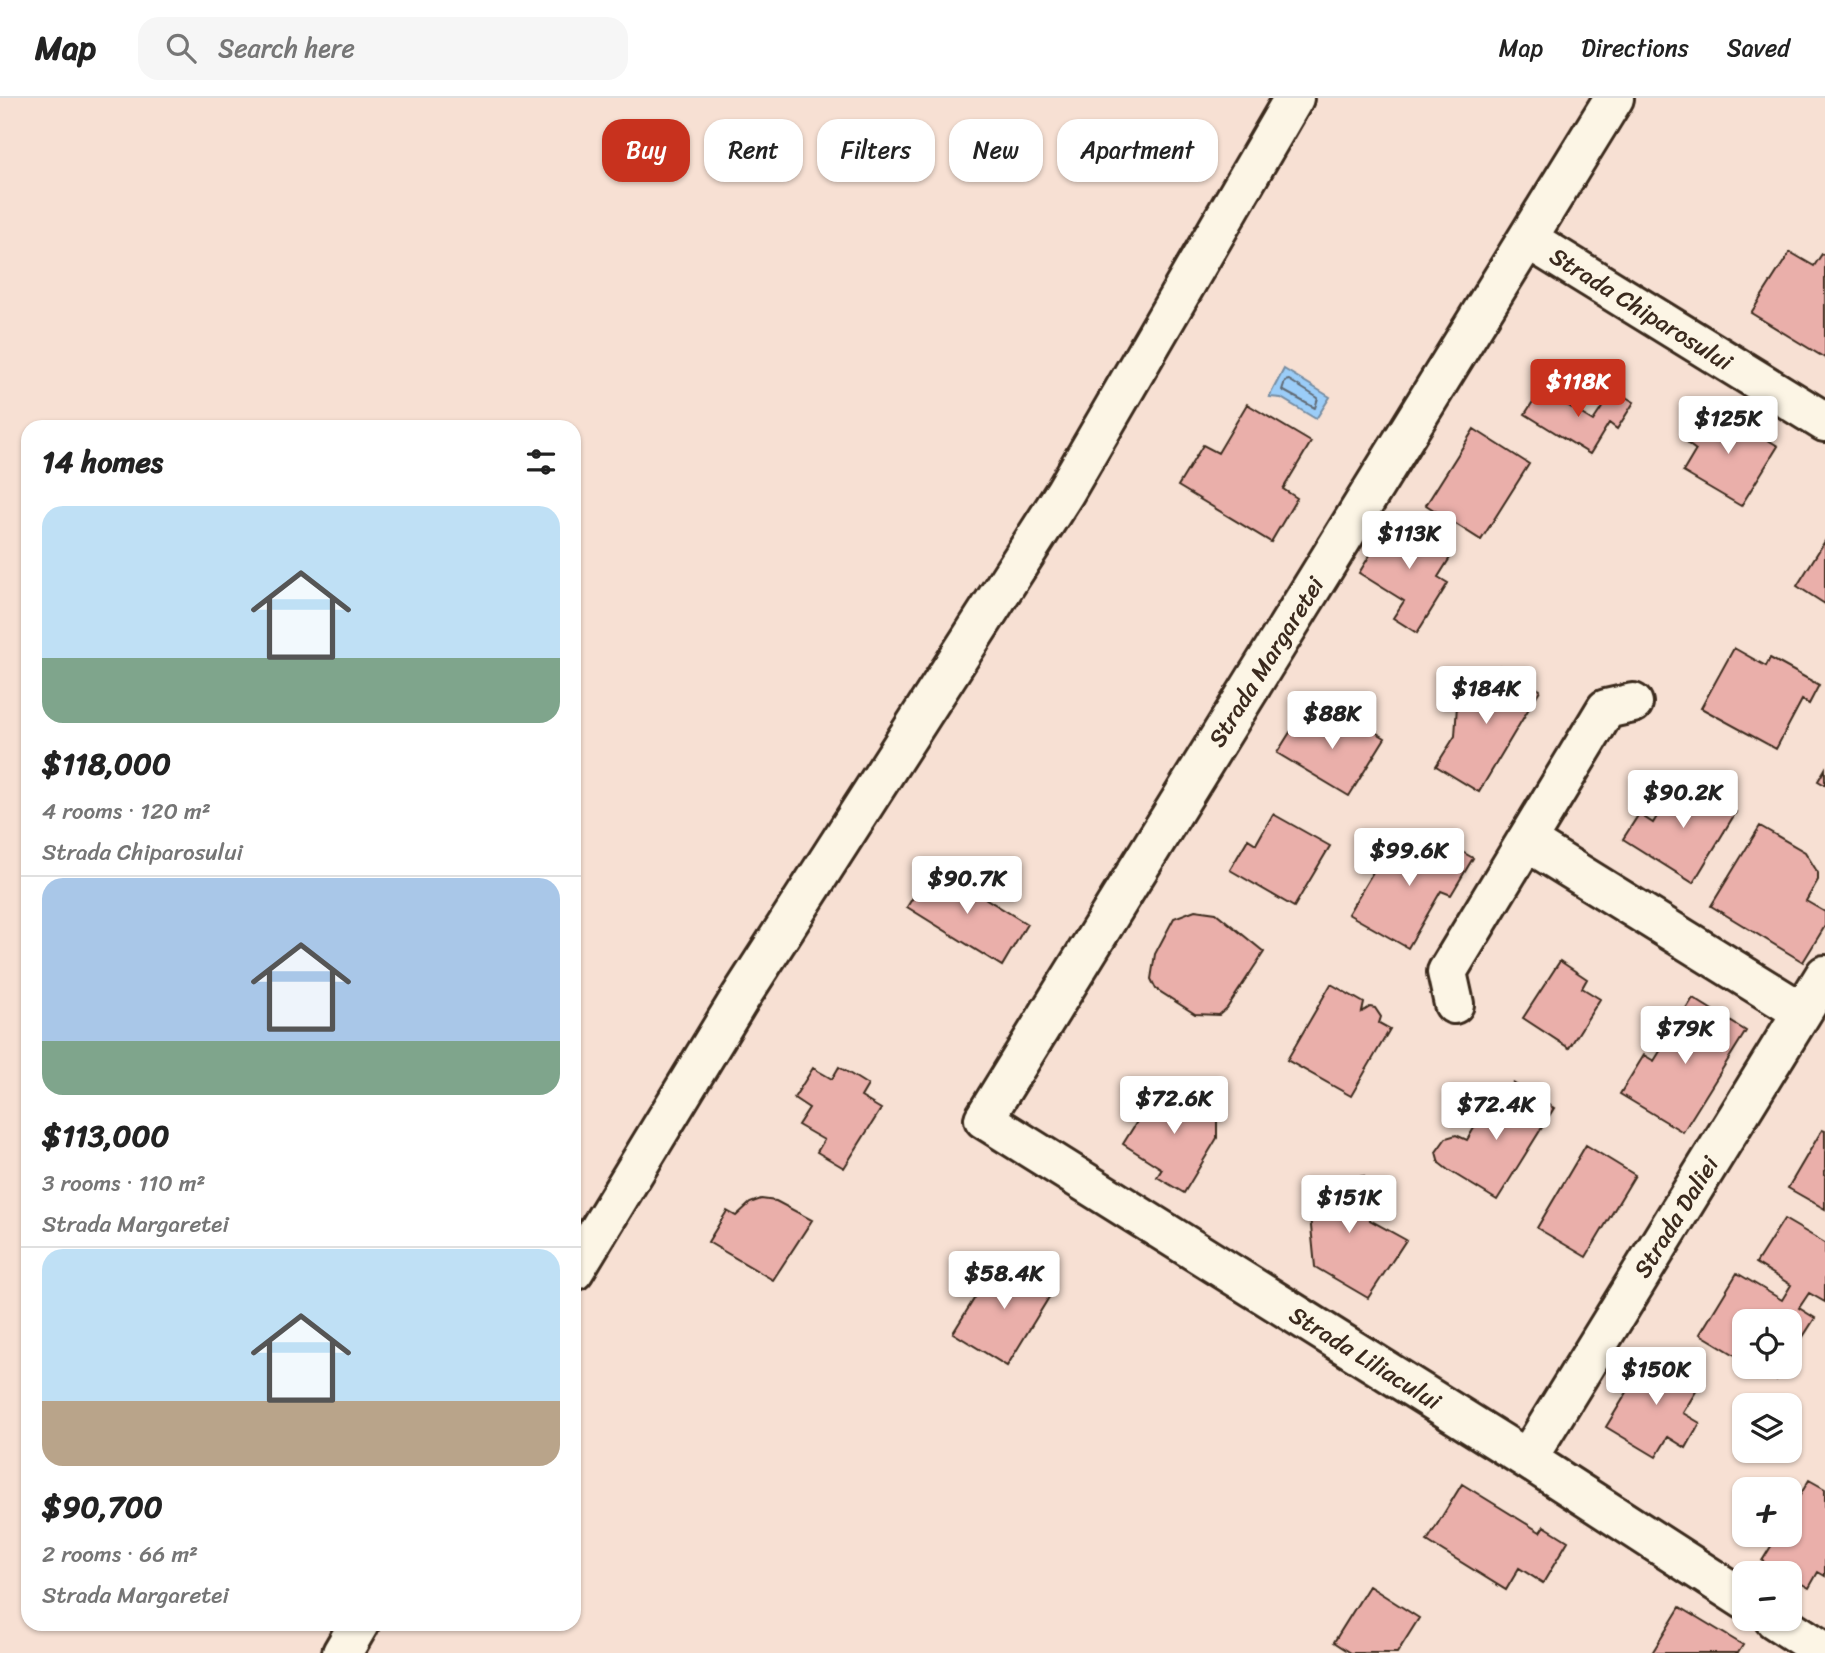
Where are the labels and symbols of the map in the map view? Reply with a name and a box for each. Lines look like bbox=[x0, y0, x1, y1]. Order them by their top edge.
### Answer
street label: Strada Chiparosului bbox=[1541, 236, 1742, 383]
pin: $118K bbox=[1529, 360, 1627, 419]
pin: $125K bbox=[1679, 396, 1777, 456]
pin: $113K bbox=[1360, 512, 1458, 571]
street label: Strada Margaretei bbox=[1197, 567, 1336, 756]
pin: $184K bbox=[1437, 666, 1535, 726]
pin: $88K bbox=[1291, 692, 1373, 751]
pin: $90.2K bbox=[1626, 770, 1740, 830]
pin: $99.6K bbox=[1352, 828, 1466, 888]
pin: $90.7K bbox=[910, 856, 1024, 916]
pin: $79K bbox=[1644, 1006, 1726, 1066]
pin: $72.6K bbox=[1117, 1076, 1231, 1136]
pin: $72.4K bbox=[1439, 1082, 1553, 1142]
street label: Strada Daliei bbox=[1622, 1147, 1730, 1286]
pin: $151K bbox=[1300, 1176, 1398, 1235]
pin: $58.4K bbox=[947, 1252, 1061, 1311]
street label: Strada Liliacului bbox=[1281, 1294, 1451, 1422]
pin: $150K bbox=[1607, 1348, 1705, 1407]

